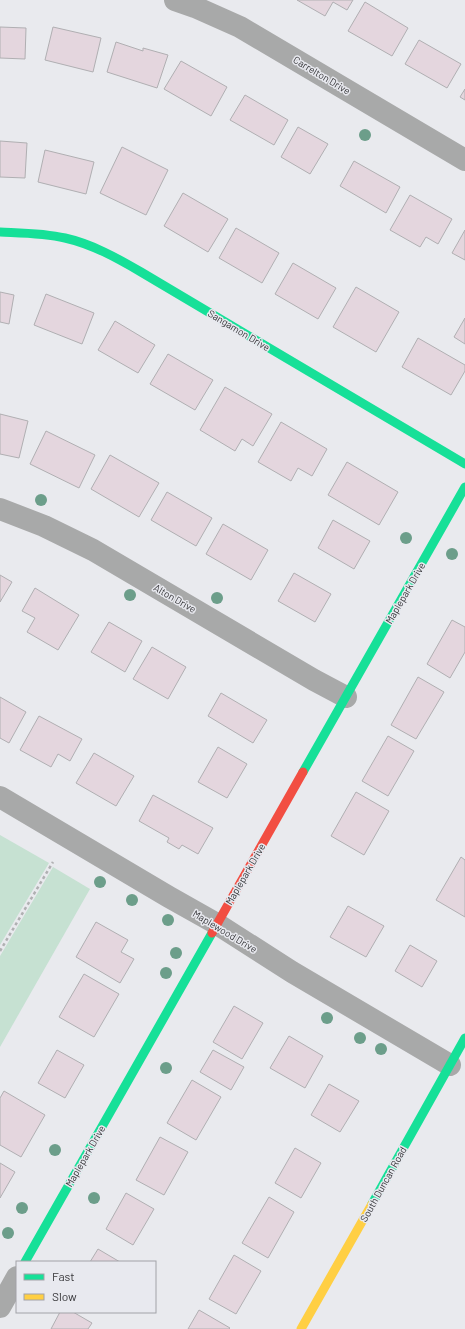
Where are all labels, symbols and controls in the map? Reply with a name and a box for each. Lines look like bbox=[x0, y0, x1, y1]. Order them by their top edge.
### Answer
street label: Carrelton Drive bbox=[291, 53, 353, 97]
street label: Sangamon Drive bbox=[206, 307, 272, 353]
street label: Maplepark Drive bbox=[383, 560, 427, 626]
street label: Alton Drive bbox=[152, 581, 198, 615]
street label: Maplepark Drive bbox=[223, 841, 267, 907]
street label: Maplewood Drive bbox=[191, 907, 259, 955]
street label: Maplepark Drive bbox=[63, 1123, 107, 1189]
street label: South Duncan Road bbox=[357, 1144, 409, 1224]
legend bbox=[16, 1261, 156, 1313]
text: Fast bbox=[52, 1269, 75, 1283]
text: Slow bbox=[52, 1289, 77, 1303]

